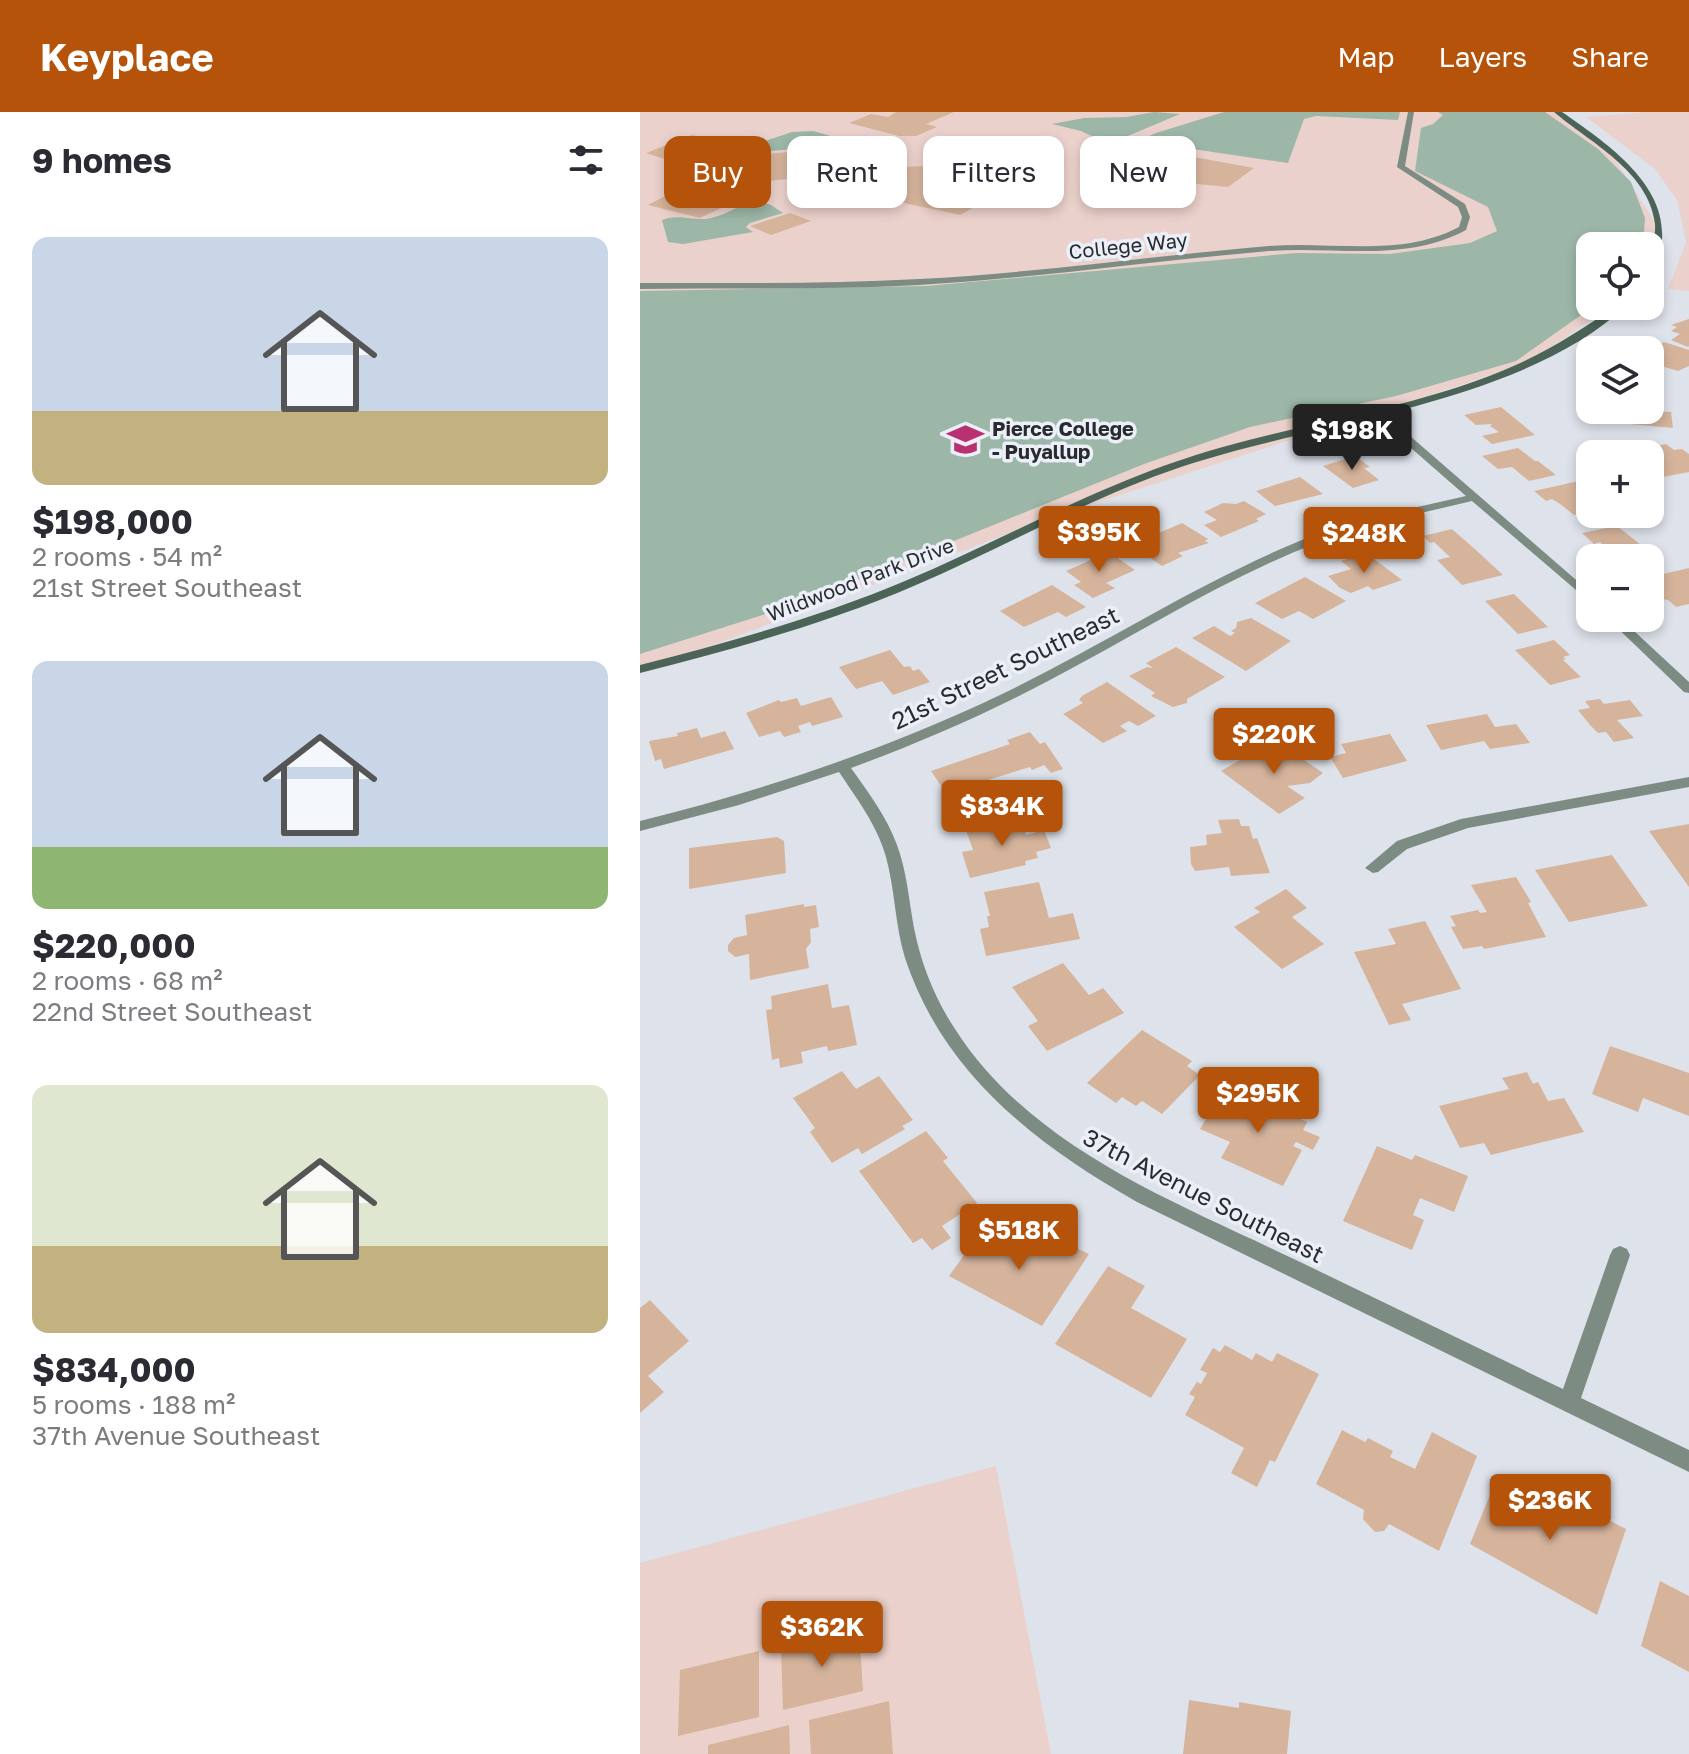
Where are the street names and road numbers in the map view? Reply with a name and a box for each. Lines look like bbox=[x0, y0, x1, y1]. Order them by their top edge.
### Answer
street label: College Way bbox=[1067, 227, 1189, 263]
street label: Wildwood Park Drive bbox=[763, 532, 957, 626]
street label: 21st Street Southeast bbox=[887, 599, 1123, 735]
street label: 37th Avenue Southeast bbox=[1079, 1122, 1329, 1268]

